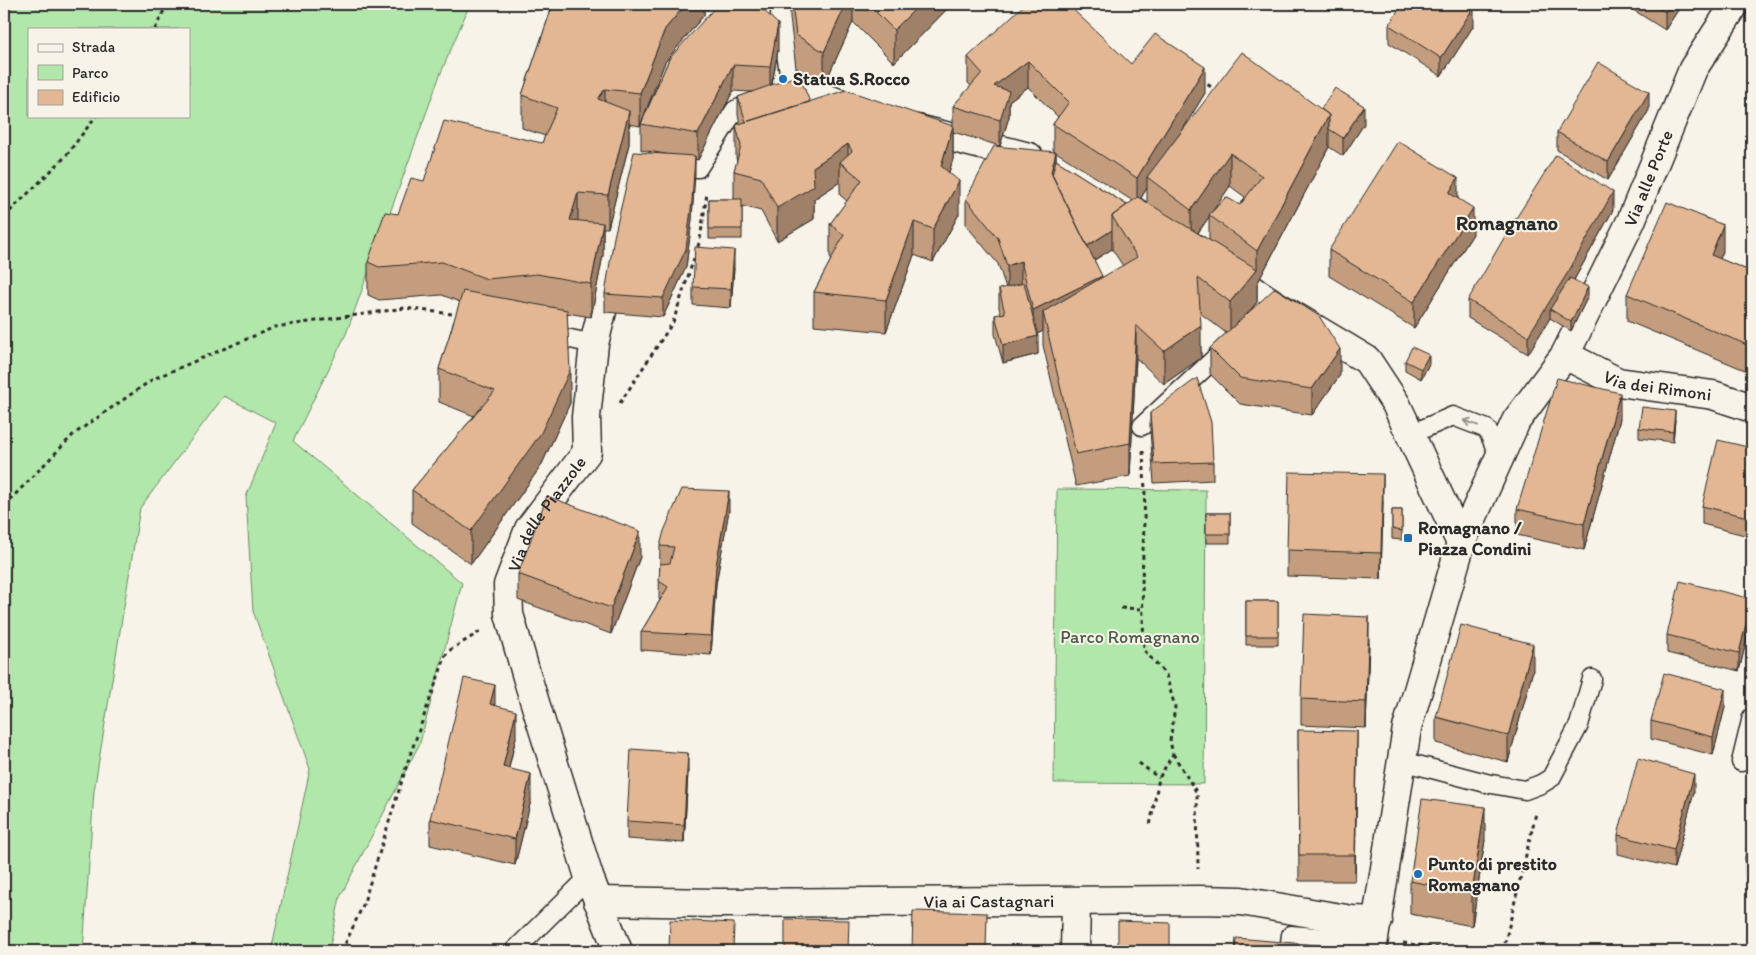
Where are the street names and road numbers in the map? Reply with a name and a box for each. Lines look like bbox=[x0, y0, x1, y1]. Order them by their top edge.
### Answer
street label: Via alle Porte bbox=[1619, 127, 1678, 230]
street label: Via dei Rimoni bbox=[1599, 365, 1713, 406]
street label: Via delle Piazzole bbox=[503, 452, 591, 575]
street label: Via ai Castagnari bbox=[923, 890, 1054, 913]

